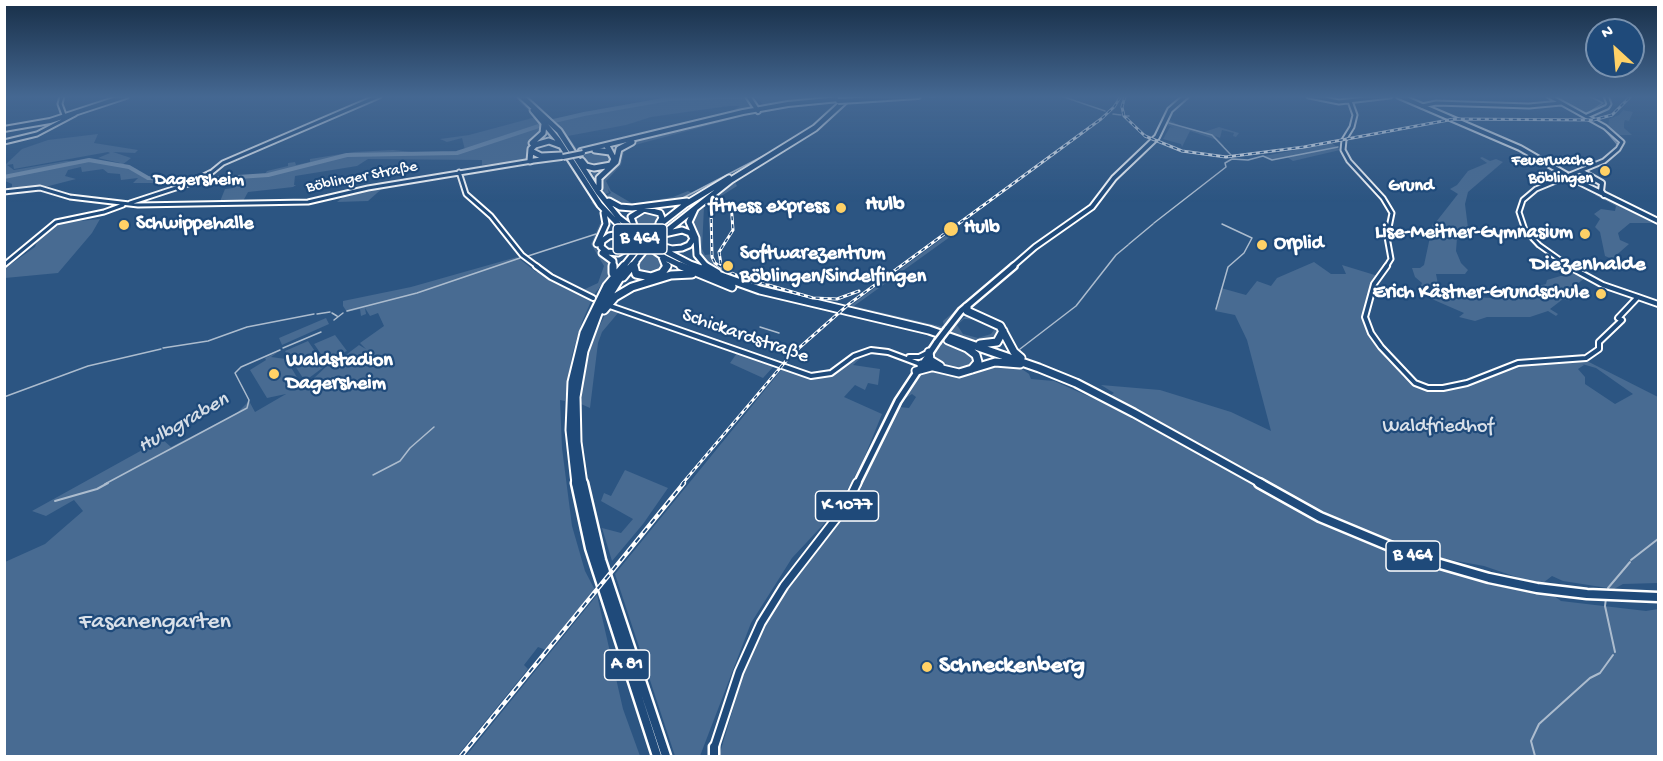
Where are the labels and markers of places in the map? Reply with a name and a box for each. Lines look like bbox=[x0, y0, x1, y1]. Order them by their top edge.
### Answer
place label: Feuerwache Böblingen bbox=[1512, 152, 1593, 190]
marker: Feuerwache Böblingen bbox=[1598, 164, 1612, 178]
place label: fitness express bbox=[708, 196, 829, 220]
marker: fitness express bbox=[834, 201, 848, 215]
place label: Schwippehalle bbox=[136, 213, 254, 237]
place label: Hulb bbox=[964, 217, 1000, 241]
marker: Schwippehalle bbox=[117, 218, 131, 232]
marker: Hulb bbox=[942, 220, 960, 238]
place label: Lise-Meitner-Gymnasium bbox=[1375, 222, 1573, 246]
marker: Lise-Meitner-Gymnasium bbox=[1578, 227, 1592, 241]
place label: Orplid bbox=[1274, 233, 1323, 257]
marker: Orplid bbox=[1255, 238, 1269, 252]
place label: Softwarezentrum Böblingen/Sindelfingen bbox=[740, 243, 926, 290]
marker: Softwarezentrum Böblingen/Sindelfingen bbox=[721, 259, 735, 273]
place label: Erich Kästner-Grundschule bbox=[1373, 282, 1589, 306]
marker: Erich Kästner-Grundschule bbox=[1594, 287, 1608, 301]
place label: Waldstadion Dagersheim bbox=[286, 350, 393, 397]
marker: Waldstadion Dagersheim bbox=[267, 367, 281, 381]
place label: Schneckenberg bbox=[939, 653, 1085, 681]
marker: Schneckenberg bbox=[920, 660, 934, 674]

